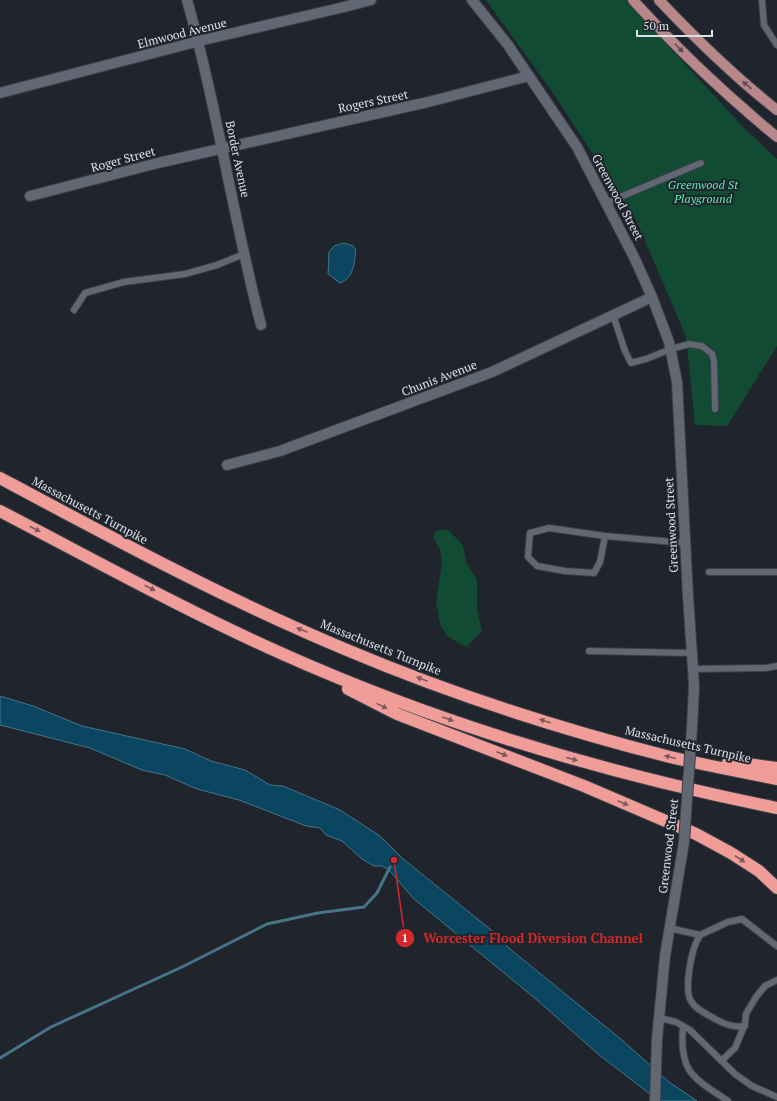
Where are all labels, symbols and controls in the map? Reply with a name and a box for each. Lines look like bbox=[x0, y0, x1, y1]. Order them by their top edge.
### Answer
scale bar bbox=[637, 12, 712, 38]
street label: Elmwood Avenue bbox=[136, 15, 228, 51]
text: 50 m bbox=[643, 18, 670, 33]
one-way arrow bbox=[674, 43, 684, 53]
one-way arrow bbox=[742, 81, 752, 90]
street label: Rogers Street bbox=[337, 86, 410, 116]
street label: Border Avenue bbox=[223, 119, 253, 199]
street label: Roger Street bbox=[89, 143, 157, 175]
street label: Greenwood Street bbox=[589, 151, 647, 243]
park label: Greenwood St Playground bbox=[668, 177, 739, 206]
street label: Chunis Avenue bbox=[399, 357, 479, 399]
street label: Massachusetts Turnpike bbox=[30, 473, 150, 547]
street label: Greenwood Street bbox=[661, 476, 681, 573]
one-way arrow bbox=[29, 525, 40, 532]
one-way arrow bbox=[144, 585, 156, 592]
street label: Massachusetts Turnpike bbox=[318, 616, 444, 678]
one-way arrow bbox=[295, 627, 307, 633]
one-way arrow bbox=[416, 676, 428, 682]
one-way arrow bbox=[376, 703, 388, 709]
one-way arrow bbox=[443, 717, 455, 723]
one-way arrow bbox=[539, 718, 551, 724]
street label: Massachusetts Turnpike bbox=[624, 722, 752, 766]
one-way arrow bbox=[497, 752, 509, 758]
one-way arrow bbox=[664, 753, 677, 759]
one-way arrow bbox=[566, 756, 578, 762]
street label: Greenwood Street bbox=[655, 797, 681, 894]
one-way arrow bbox=[618, 800, 630, 806]
one-way arrow bbox=[735, 855, 745, 863]
callout: Worcester Flood Diversion Channel bbox=[395, 926, 651, 951]
text: Worcester Flood Diversion Channel bbox=[423, 929, 643, 947]
text: 1 bbox=[402, 930, 408, 945]

